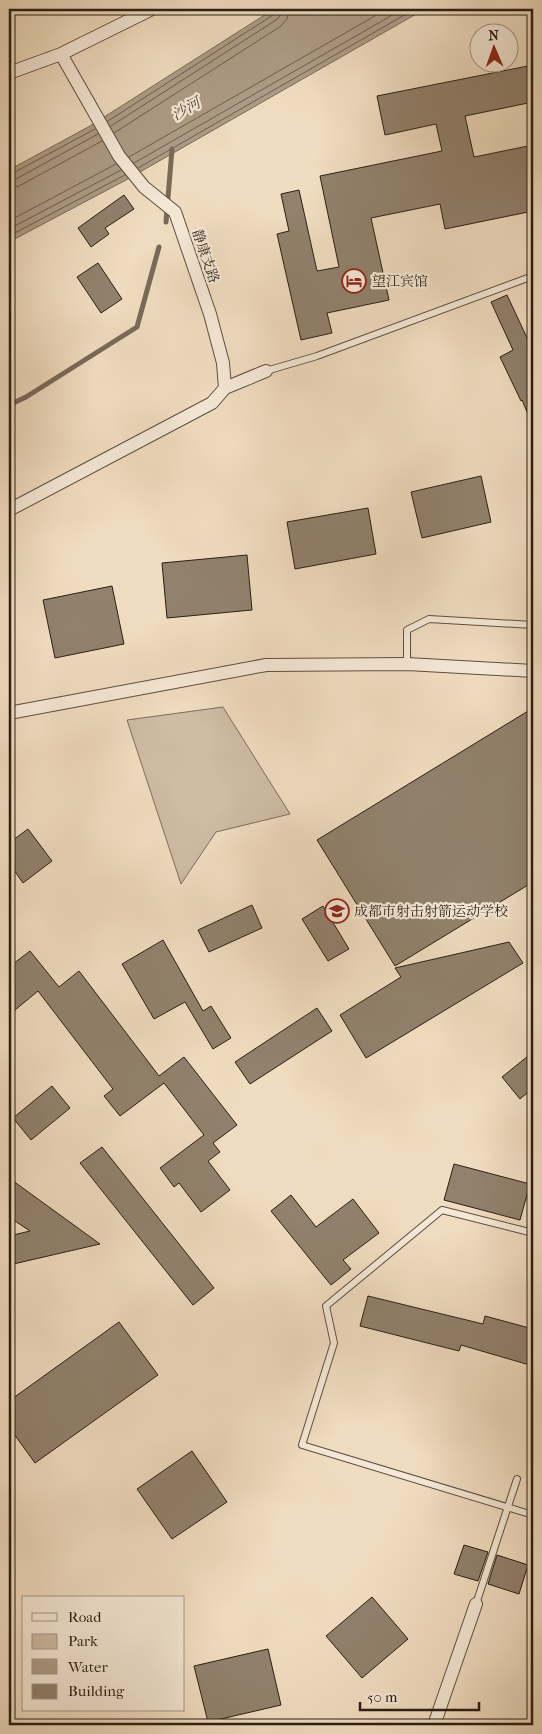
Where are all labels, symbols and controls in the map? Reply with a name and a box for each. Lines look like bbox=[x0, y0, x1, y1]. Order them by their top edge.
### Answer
north arrow bbox=[470, 22, 520, 72]
text: N bbox=[488, 27, 500, 44]
water label: 沙河 bbox=[169, 92, 206, 124]
street label: 静康支路 bbox=[188, 227, 223, 285]
hotel icon: 望江宾馆 bbox=[341, 268, 367, 294]
place label: 望江宾馆 bbox=[372, 273, 428, 290]
school or university icon: 成都市射击射箭运动学校 bbox=[324, 898, 350, 924]
place label: 成都市射击射箭运动学校 bbox=[354, 903, 508, 920]
legend bbox=[22, 1596, 185, 1712]
text: Road bbox=[68, 1608, 102, 1626]
text: Park bbox=[68, 1632, 98, 1650]
text: Water bbox=[67, 1658, 108, 1676]
scale bar bbox=[360, 1679, 478, 1711]
text: Building bbox=[68, 1682, 125, 1700]
text: 50 m bbox=[367, 1688, 398, 1706]

